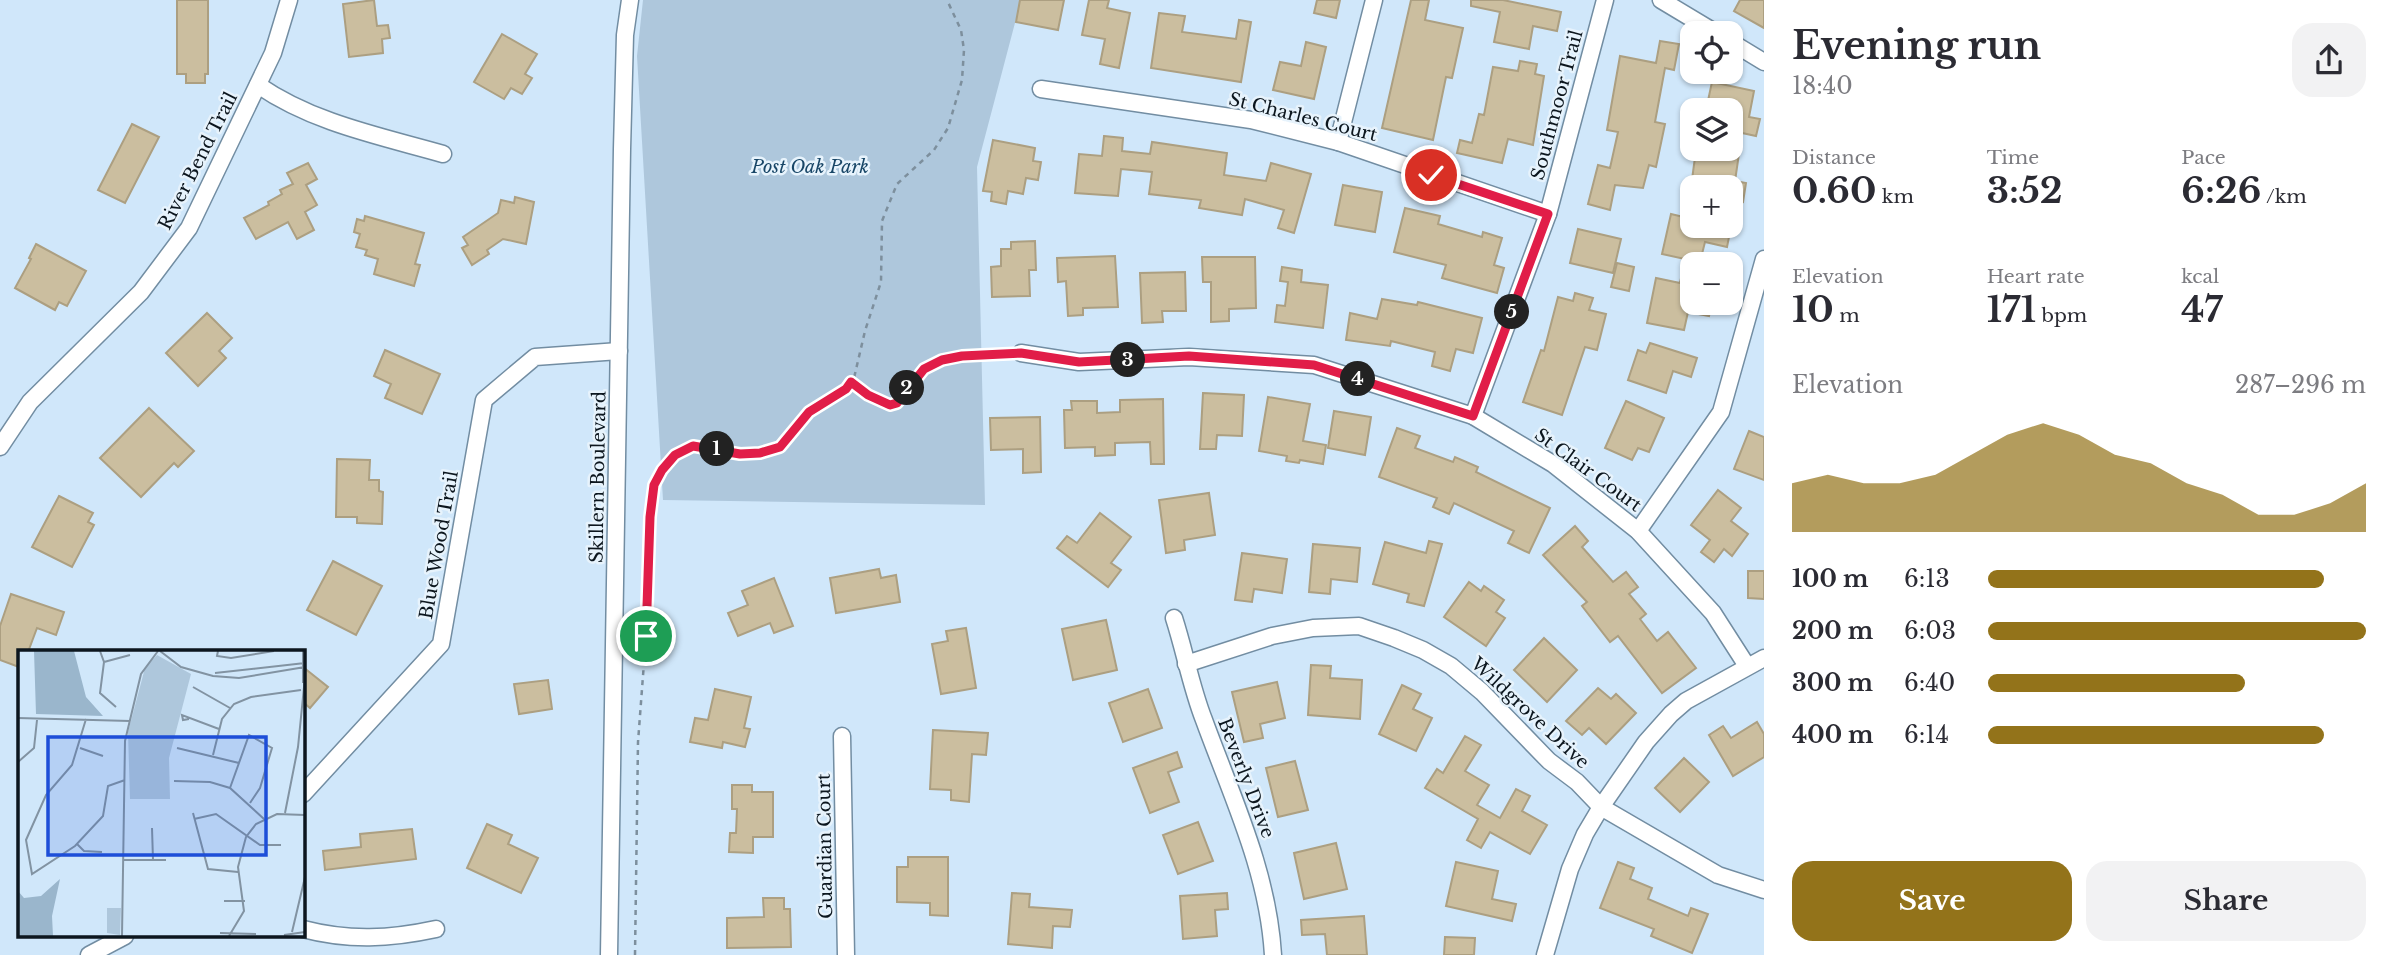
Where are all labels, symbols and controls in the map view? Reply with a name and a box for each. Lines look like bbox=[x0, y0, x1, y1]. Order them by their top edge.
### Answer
map controls bbox=[1680, 21, 1743, 315]
button: locate bbox=[1680, 21, 1743, 84]
text: Evening run bbox=[1792, 22, 2041, 69]
button: share bbox=[2292, 23, 2366, 97]
street label: Southmoor Trail bbox=[1526, 28, 1588, 182]
text: 18:40 bbox=[1792, 72, 1853, 100]
street label: River Bend Trail bbox=[154, 88, 242, 233]
street label: St Charles Court bbox=[1227, 88, 1380, 146]
button: layers bbox=[1680, 98, 1743, 161]
pin bbox=[1401, 145, 1461, 205]
text: Distance bbox=[1792, 146, 1876, 169]
text: Time bbox=[1987, 146, 2039, 169]
text: Pace bbox=[2181, 146, 2226, 169]
park label: Post Oak Park bbox=[750, 156, 869, 178]
icon: check bbox=[1412, 156, 1450, 194]
text: 0.60 bbox=[1792, 169, 1876, 212]
text: 3:52 bbox=[1987, 169, 2063, 212]
text: 6:26 bbox=[2181, 169, 2261, 212]
button: + bbox=[1680, 175, 1743, 238]
text: km bbox=[1876, 185, 1914, 208]
text: /km bbox=[2261, 185, 2307, 208]
button: − bbox=[1680, 252, 1743, 315]
text: Elevation bbox=[1792, 265, 1884, 288]
text: Heart rate bbox=[1987, 265, 2085, 288]
text: kcal bbox=[2181, 265, 2219, 288]
text: 10 bbox=[1792, 288, 1834, 331]
text: 171 bbox=[1987, 288, 2036, 331]
text: 47 bbox=[2181, 288, 2223, 331]
pin: 5 bbox=[1494, 294, 1530, 330]
text: 5 bbox=[1506, 300, 1517, 323]
text: m bbox=[1834, 304, 1860, 327]
text: bpm bbox=[2036, 304, 2087, 327]
pin: 3 bbox=[1110, 342, 1146, 378]
text: 3 bbox=[1121, 348, 1134, 371]
pin: 4 bbox=[1340, 362, 1376, 396]
text: 4 bbox=[1351, 367, 1364, 390]
pin: 2 bbox=[890, 370, 925, 406]
text: Elevation bbox=[1792, 371, 1903, 399]
text: 287–296 m bbox=[2235, 371, 2366, 399]
text: 2 bbox=[900, 376, 913, 399]
street label: Skillern Boulevard bbox=[586, 391, 610, 563]
street label: St Clair Court bbox=[1530, 424, 1646, 516]
pin: 1 bbox=[700, 432, 734, 466]
text: 1 bbox=[712, 437, 721, 460]
street label: Blue Wood Trail bbox=[415, 469, 463, 621]
text: 100 m bbox=[1792, 565, 1868, 593]
text: 6:13 bbox=[1904, 565, 1950, 593]
pin bbox=[616, 606, 676, 666]
icon: arrive bbox=[627, 617, 665, 655]
text: 200 m bbox=[1792, 617, 1873, 645]
text: 6:03 bbox=[1904, 617, 1956, 645]
inset map bbox=[18, 650, 304, 937]
street label: Wildgrove Drive bbox=[1466, 652, 1594, 773]
text: 300 m bbox=[1792, 669, 1873, 697]
text: 6:40 bbox=[1904, 669, 1955, 697]
street label: Beverly Drive bbox=[1213, 715, 1279, 841]
text: 400 m bbox=[1792, 721, 1874, 749]
text: 6:14 bbox=[1904, 721, 1949, 749]
street label: Guardian Court bbox=[813, 773, 837, 919]
button: Save bbox=[1792, 861, 2072, 941]
button: Share bbox=[2086, 861, 2366, 941]

